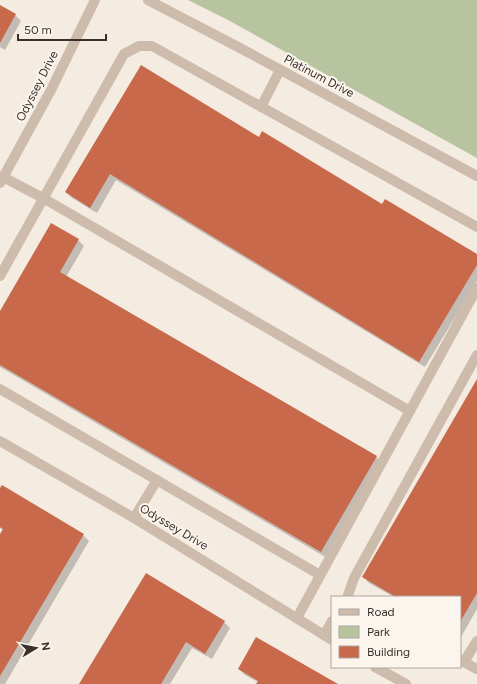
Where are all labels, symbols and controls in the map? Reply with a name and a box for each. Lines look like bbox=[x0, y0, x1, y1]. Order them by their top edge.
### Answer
scale bar bbox=[18, 16, 106, 42]
text: 50 m bbox=[24, 23, 52, 37]
street label: Odyssey Drive bbox=[13, 48, 61, 124]
street label: Platinum Drive bbox=[282, 52, 357, 101]
street label: Odyssey Drive bbox=[137, 501, 211, 553]
legend bbox=[331, 596, 461, 668]
text: Road bbox=[367, 605, 395, 619]
text: Park bbox=[367, 625, 390, 639]
north arrow bbox=[16, 628, 56, 668]
text: N bbox=[38, 641, 52, 652]
text: Building bbox=[367, 645, 410, 659]

